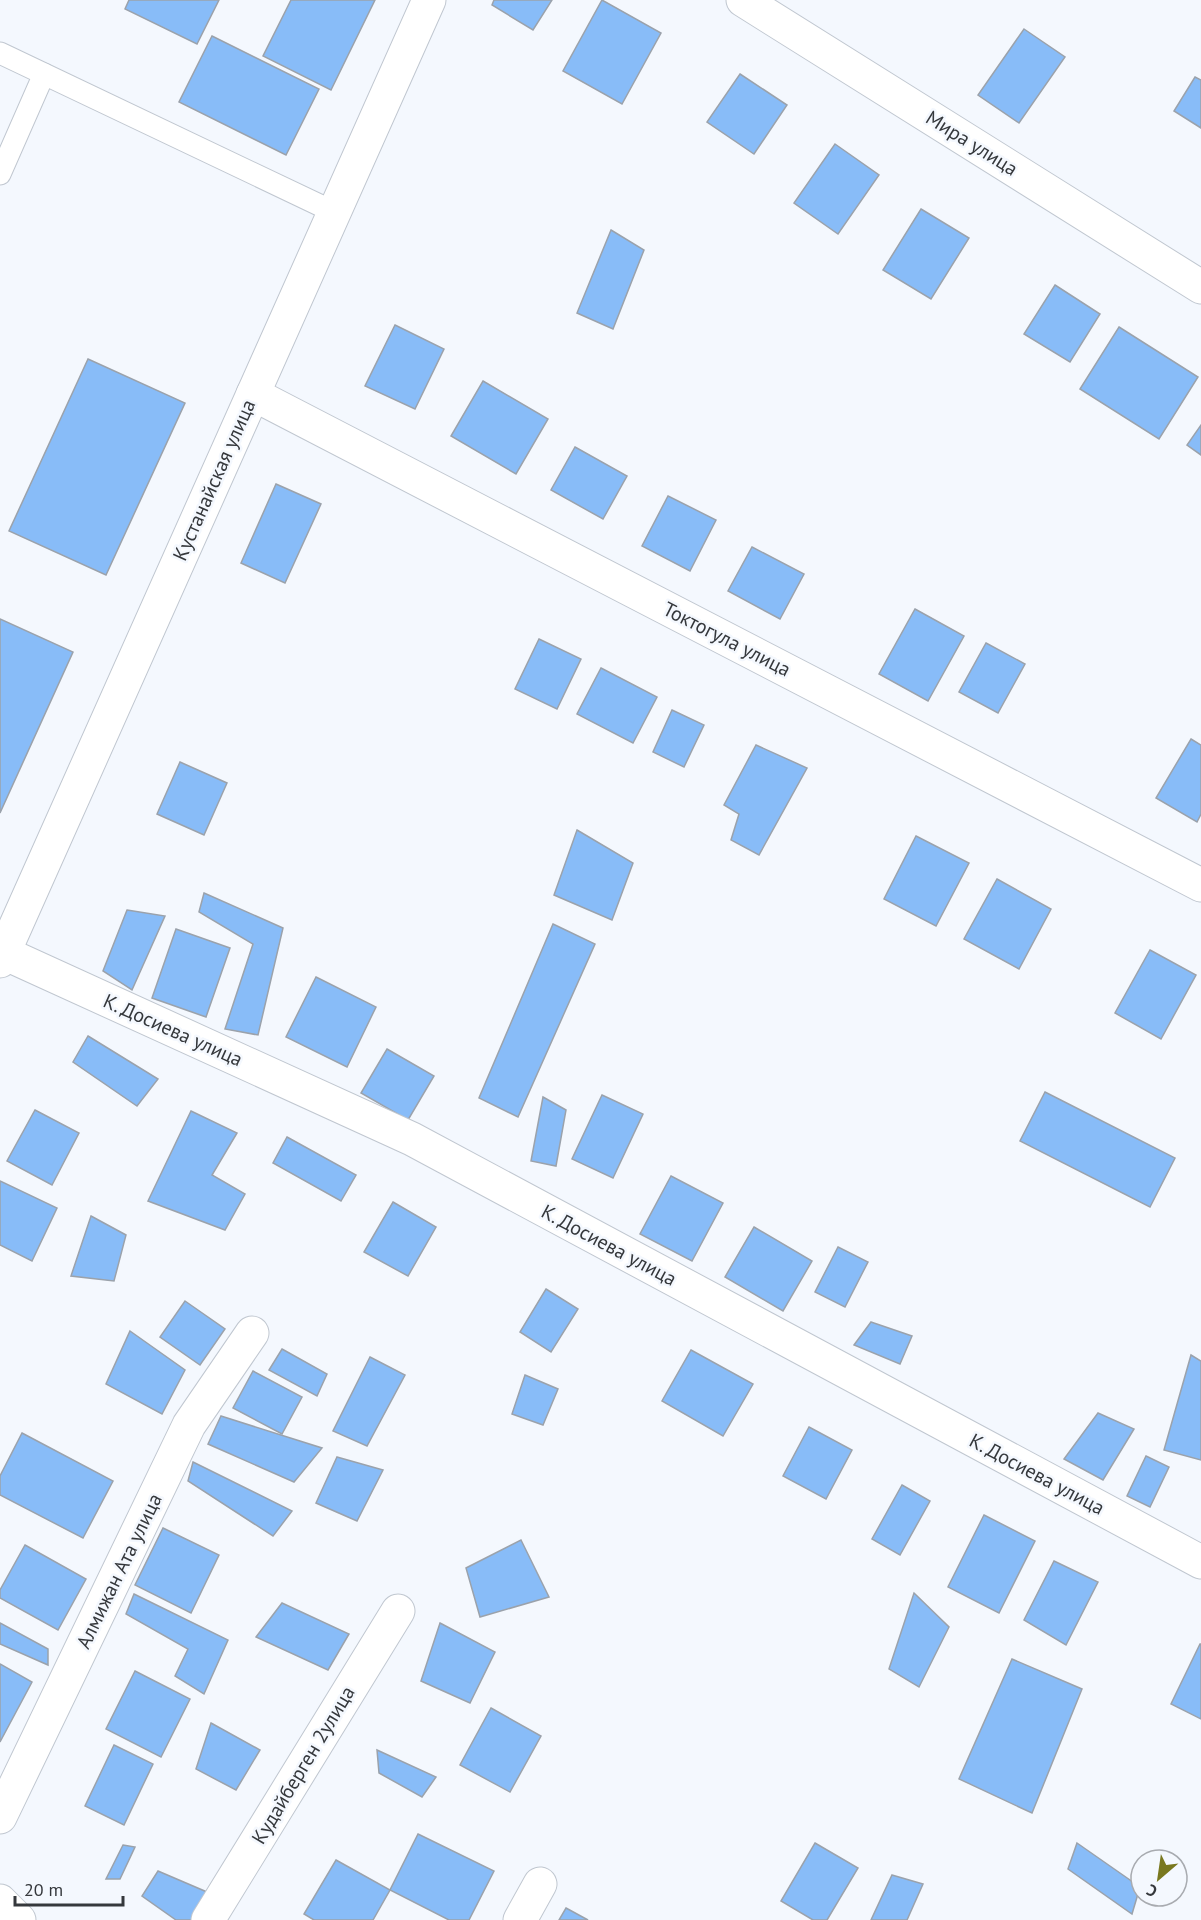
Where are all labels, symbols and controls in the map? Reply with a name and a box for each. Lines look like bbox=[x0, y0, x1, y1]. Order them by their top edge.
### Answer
street label: Мира улица bbox=[921, 104, 1023, 182]
street label: Кустанайская улица bbox=[167, 395, 261, 565]
street label: Токтогула улица bbox=[659, 596, 795, 682]
street label: К. Досиева улица bbox=[99, 988, 247, 1072]
street label: К. Досиева улица bbox=[537, 1198, 681, 1292]
street label: К. Досиева улица bbox=[965, 1427, 1109, 1521]
street label: Алмижан Ата улица bbox=[70, 1489, 168, 1653]
street label: Кудайберген 2улица bbox=[246, 1681, 360, 1849]
north arrow bbox=[1129, 1848, 1189, 1908]
scale bar bbox=[15, 1869, 123, 1907]
text: 20 m bbox=[24, 1878, 63, 1901]
text: С bbox=[1143, 1880, 1160, 1902]

